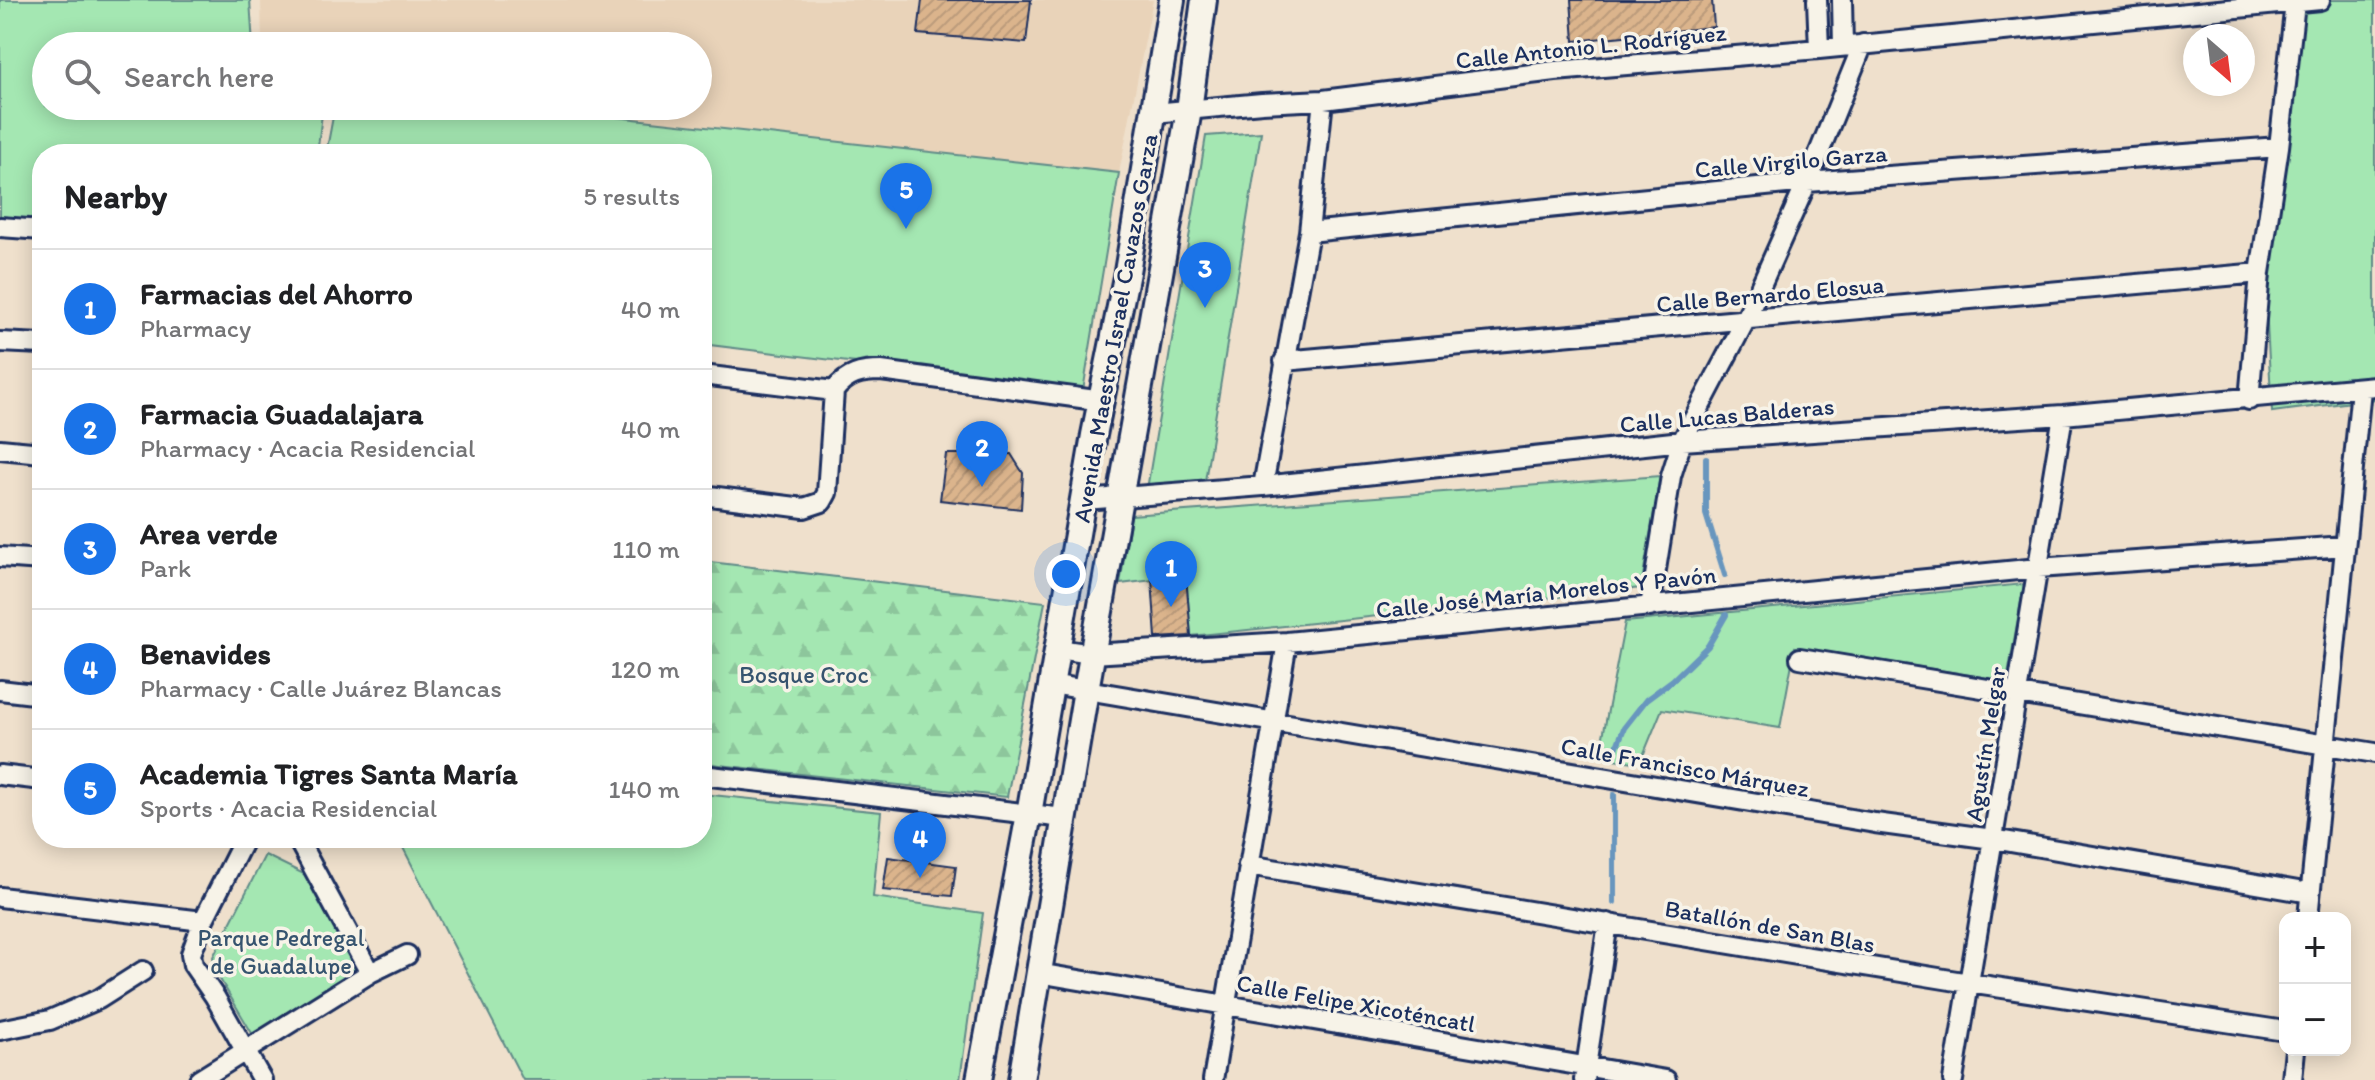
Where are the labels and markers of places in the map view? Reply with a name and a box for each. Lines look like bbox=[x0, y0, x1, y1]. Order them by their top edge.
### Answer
pin: 5 bbox=[880, 163, 932, 229]
pin: 3 bbox=[1179, 242, 1231, 308]
pin: 2 bbox=[956, 421, 1008, 487]
pin: 1 bbox=[1145, 541, 1197, 607]
pin: 4 bbox=[894, 812, 946, 878]

